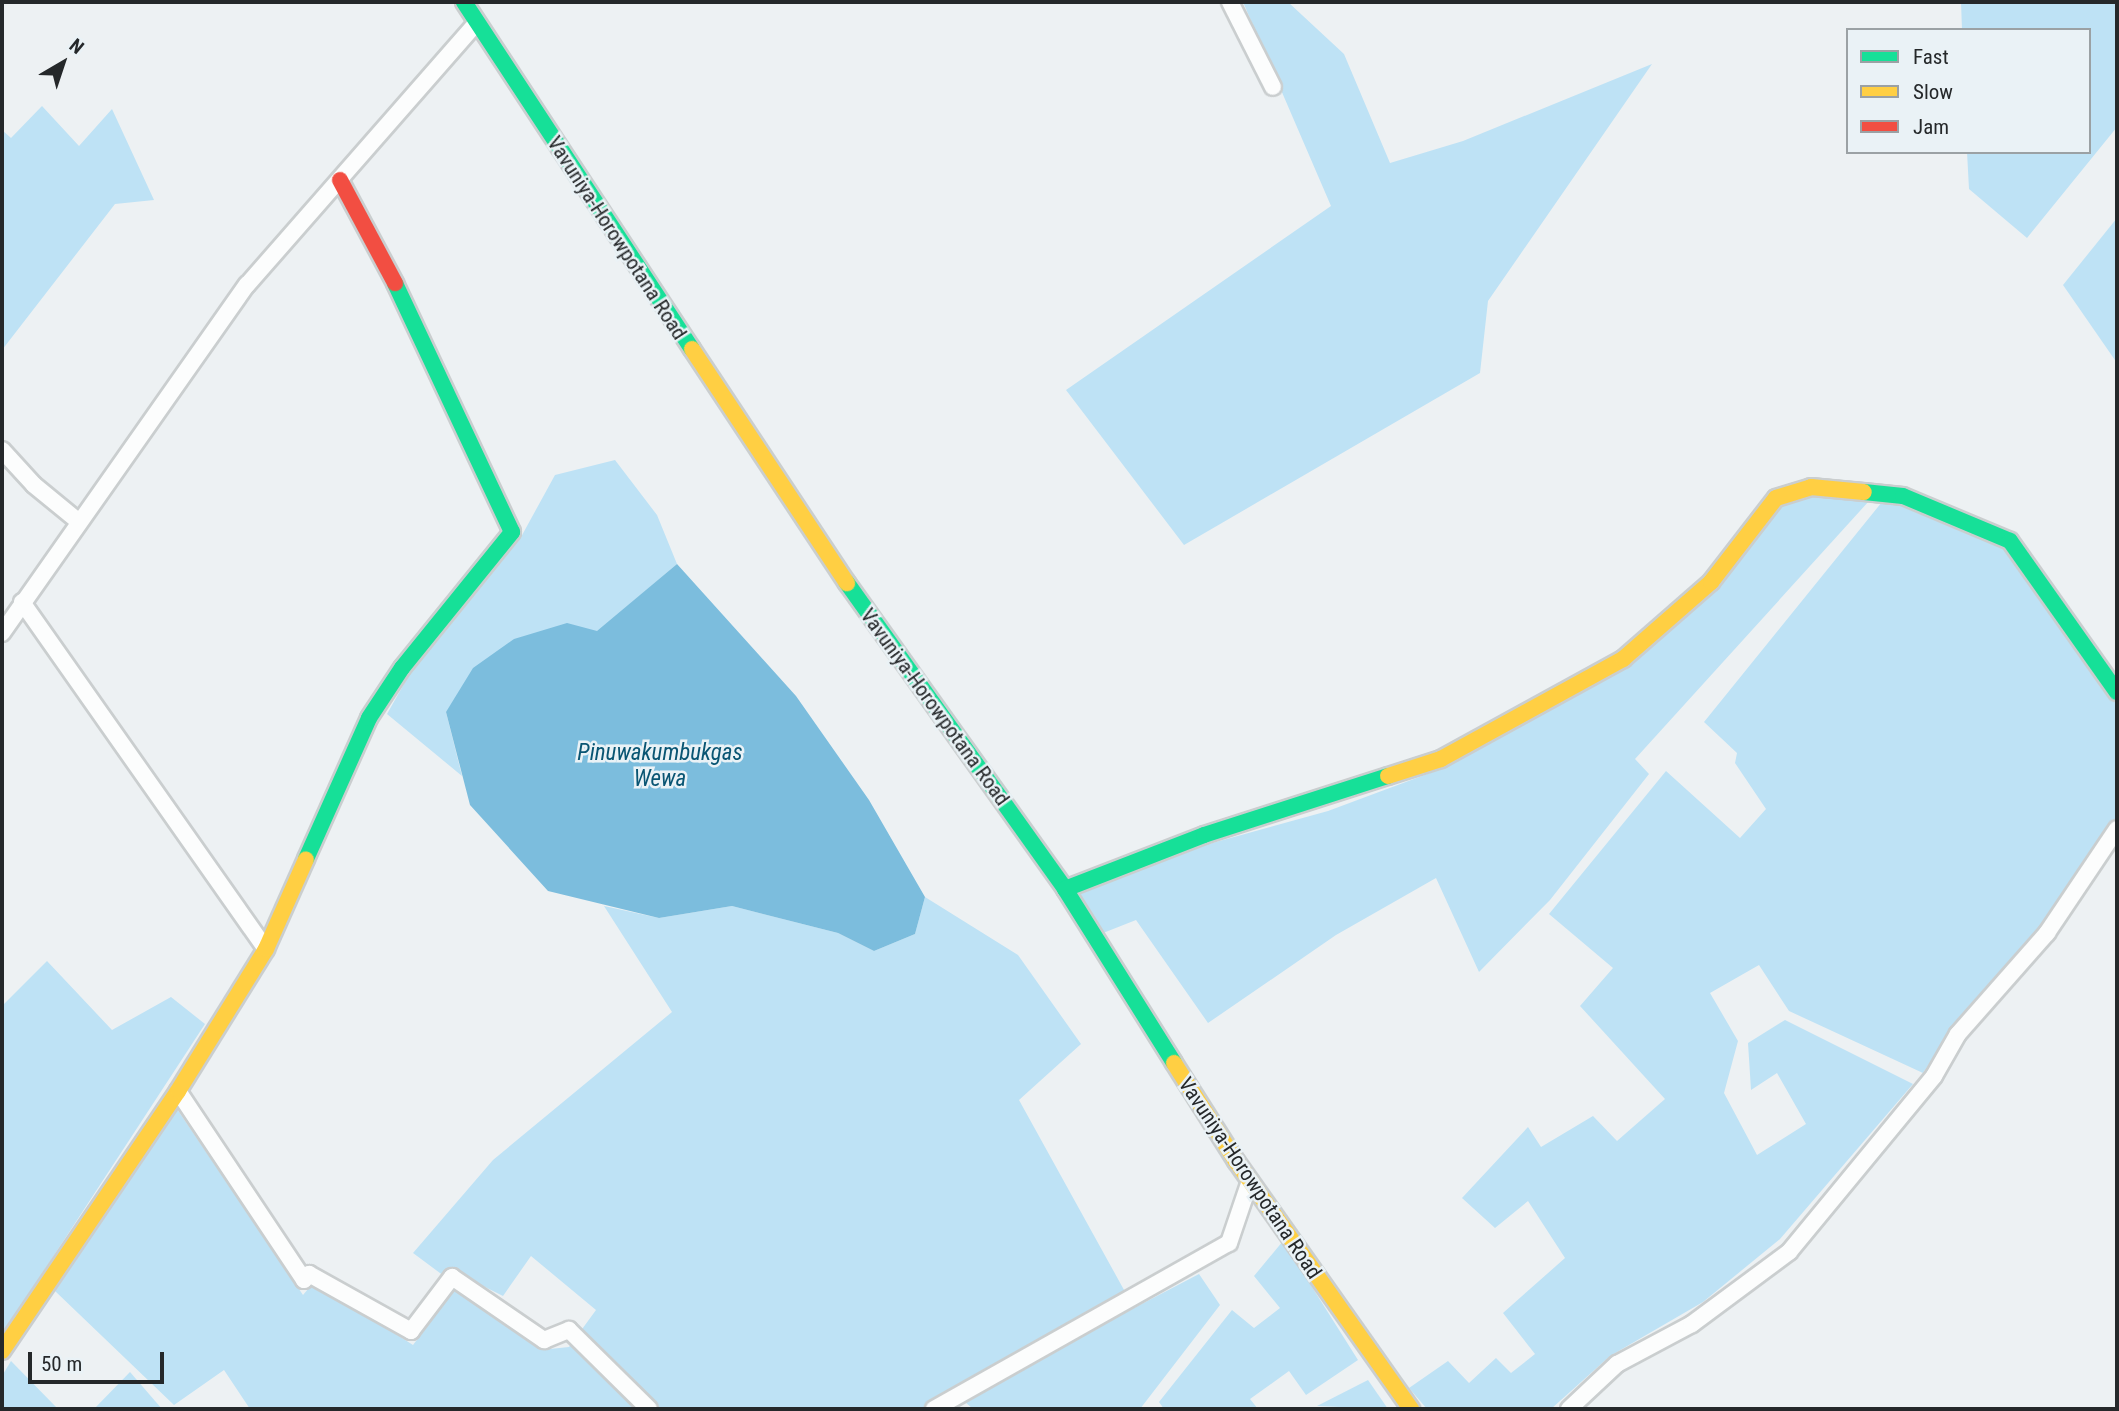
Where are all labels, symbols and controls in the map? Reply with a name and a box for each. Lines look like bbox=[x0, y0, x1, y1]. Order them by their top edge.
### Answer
north arrow bbox=[28, 28, 98, 98]
legend bbox=[1846, 28, 2091, 154]
text: N bbox=[65, 34, 88, 59]
text: Fast bbox=[1913, 45, 1949, 69]
text: Slow bbox=[1913, 80, 1953, 104]
text: Jam bbox=[1913, 115, 1949, 139]
street label: Vavuniya-Horowpotana Road bbox=[542, 132, 692, 344]
street label: Vavuniya-Horowpotana Road bbox=[855, 604, 1015, 810]
water label: Pinuwakumbukgas Wewa bbox=[577, 739, 743, 793]
street label: Vavuniya-Horowpotana Road bbox=[1173, 1072, 1327, 1284]
scale bar bbox=[32, 1338, 168, 1382]
text: 50 m bbox=[41, 1352, 82, 1376]

